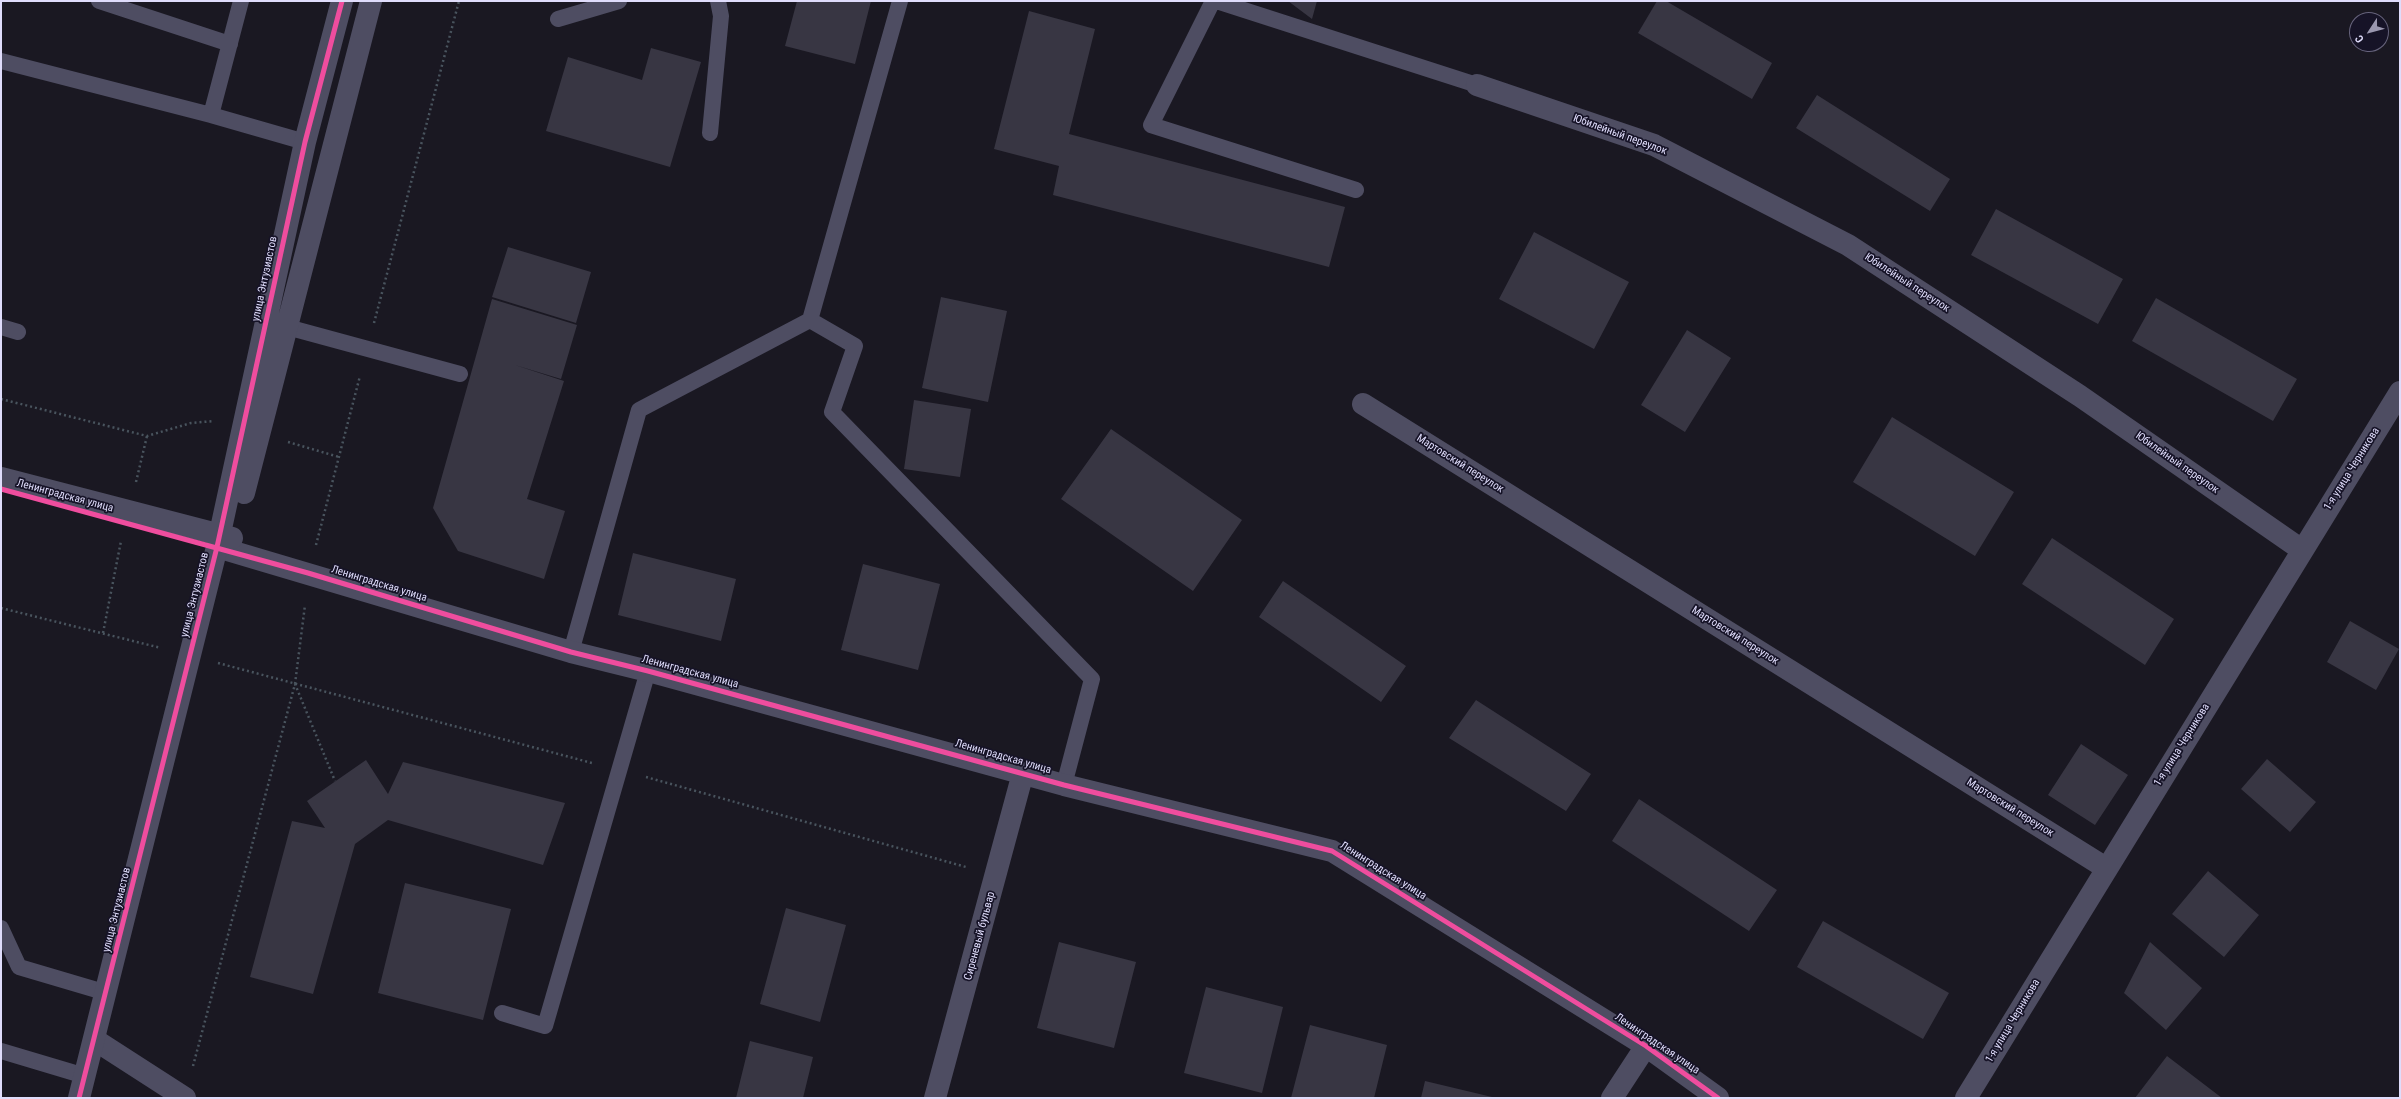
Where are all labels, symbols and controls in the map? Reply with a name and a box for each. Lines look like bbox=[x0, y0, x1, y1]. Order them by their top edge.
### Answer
north arrow bbox=[2349, 12, 2389, 52]
text: С bbox=[2353, 32, 2367, 45]
street label: Юбилейный переулок bbox=[1571, 112, 1669, 158]
street label: улица Энтузиастов bbox=[250, 235, 280, 323]
street label: Юбилейный переулок bbox=[1862, 251, 1952, 315]
street label: 1-я улица Черникова bbox=[2321, 425, 2383, 513]
street label: Юбилейный переулок bbox=[2133, 429, 2221, 497]
street label: Мартовский переулок bbox=[1414, 432, 1506, 496]
street label: Ленинградская улица bbox=[15, 477, 115, 515]
street label: улица Энтузиастов bbox=[178, 551, 212, 639]
street label: Ленинградская улица bbox=[330, 563, 428, 605]
street label: Мартовский переулок bbox=[1689, 604, 1781, 668]
street label: Ленинградская улица bbox=[640, 653, 740, 691]
street label: 1-я улица Черникова bbox=[2151, 701, 2213, 789]
street label: Ленинградская улица bbox=[953, 737, 1053, 777]
street label: Мартовский переулок bbox=[1964, 776, 2056, 840]
street label: Ленинградская улица bbox=[1337, 839, 1429, 903]
street label: улица Энтузиастов bbox=[100, 866, 134, 954]
street label: Сиреневый бульвар bbox=[962, 890, 998, 982]
street label: 1-я улица Черникова bbox=[1983, 977, 2043, 1065]
street label: Ленинградская улица bbox=[1612, 1011, 1702, 1077]

